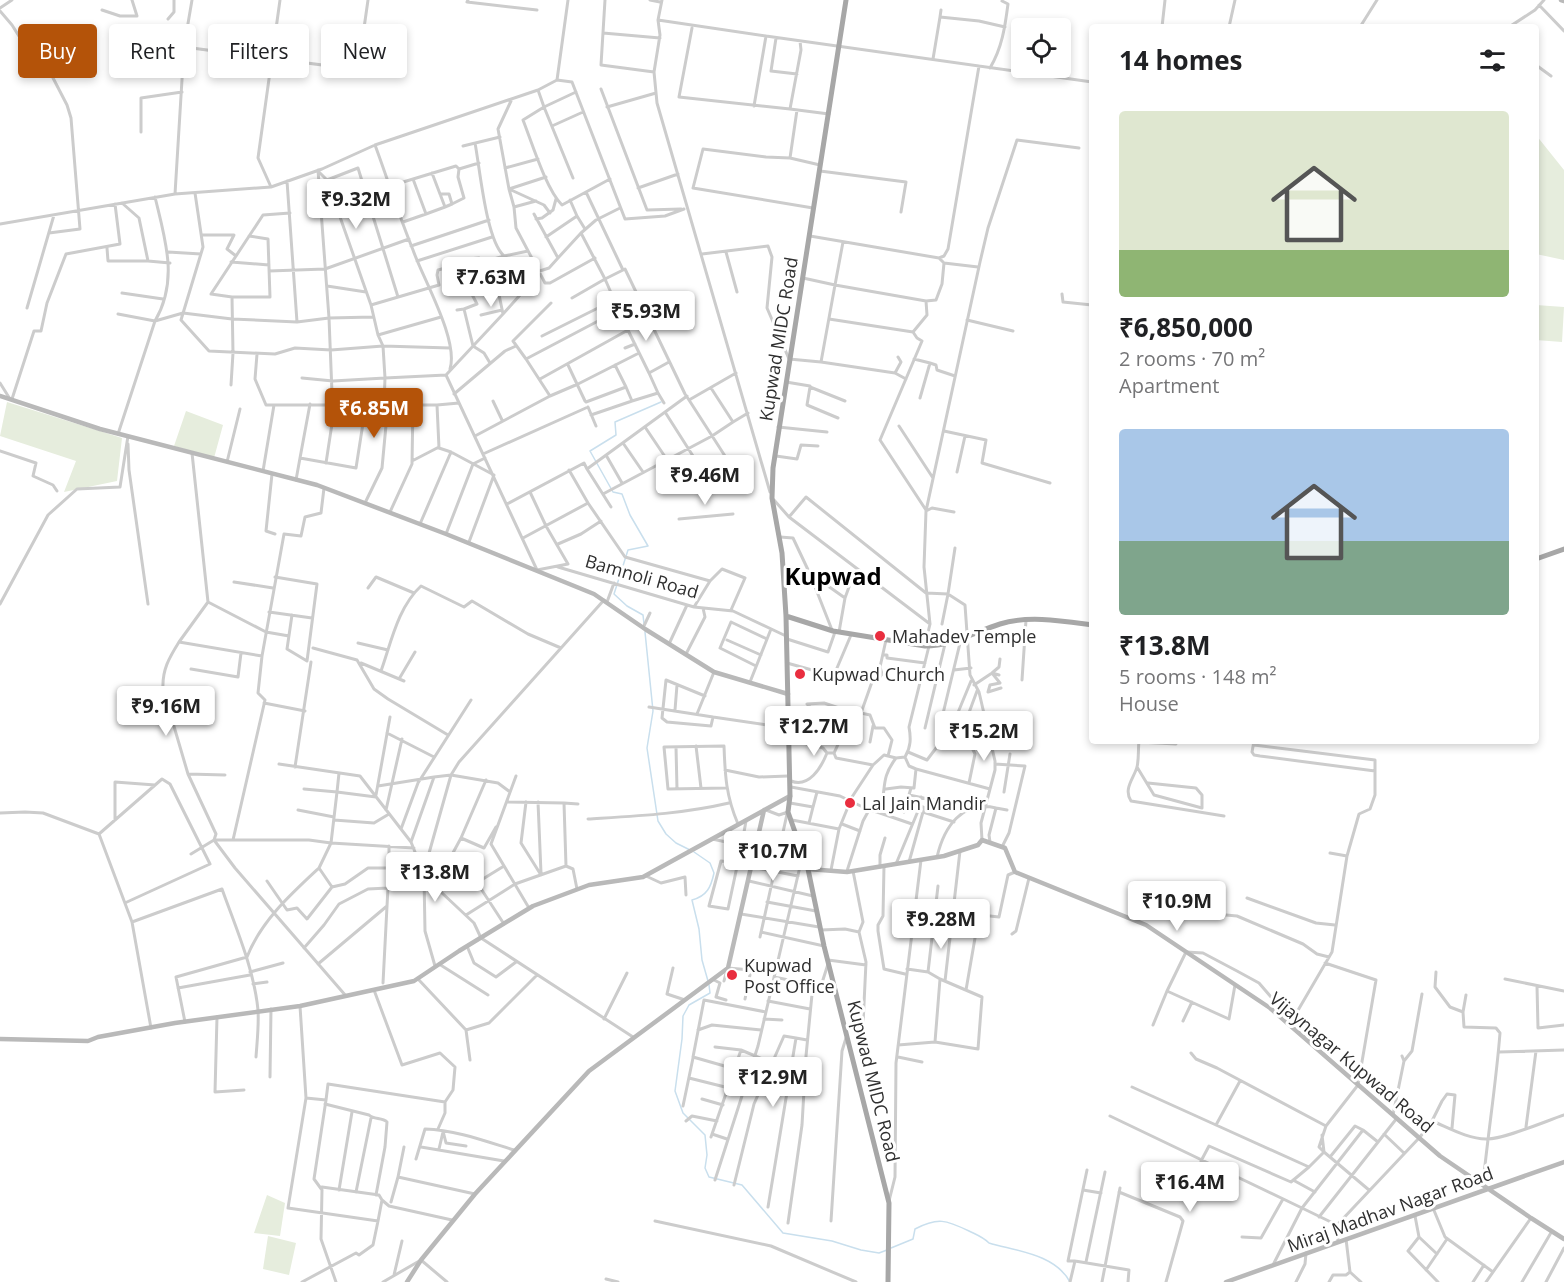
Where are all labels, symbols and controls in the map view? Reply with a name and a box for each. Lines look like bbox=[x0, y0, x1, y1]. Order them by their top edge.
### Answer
map controls bbox=[1011, 18, 1071, 78]
button: locate bbox=[1011, 18, 1071, 78]
chip: Buy bbox=[18, 24, 97, 78]
chip: Rent bbox=[109, 24, 196, 78]
chip: Filters bbox=[208, 24, 309, 78]
chip: New bbox=[321, 24, 407, 78]
text: 14 homes bbox=[1119, 42, 1243, 78]
icon: filters bbox=[1476, 44, 1509, 77]
icon: home bbox=[1260, 150, 1368, 258]
pin: ₹9.32M bbox=[307, 179, 405, 230]
text: ₹9.32M bbox=[321, 185, 391, 212]
street label: Kupwad MIDC Road bbox=[753, 255, 803, 423]
pin: ₹7.63M bbox=[442, 257, 540, 308]
text: ₹7.63M bbox=[456, 263, 526, 290]
pin: ₹5.93M bbox=[597, 291, 695, 342]
text: ₹5.93M bbox=[611, 297, 681, 324]
text: ₹6,850,000 bbox=[1119, 309, 1253, 345]
text: 2 rooms · 70 m² bbox=[1119, 345, 1265, 372]
text: Apartment bbox=[1119, 372, 1219, 399]
pin: ₹6.85M bbox=[325, 388, 423, 439]
text: ₹6.85M bbox=[339, 394, 409, 421]
pin: ₹9.46M bbox=[656, 455, 754, 506]
text: ₹9.46M bbox=[670, 461, 740, 488]
icon: home bbox=[1260, 468, 1368, 576]
street label: Bamnoli Road bbox=[583, 548, 701, 604]
district label: Kupwad bbox=[784, 559, 882, 592]
place label: Mahadev Temple bbox=[892, 624, 1036, 648]
text: ₹13.8M bbox=[1119, 627, 1210, 663]
marker: Mahadev Temple bbox=[873, 629, 887, 643]
place label: Kupwad Church bbox=[812, 662, 945, 686]
text: 5 rooms · 148 m² bbox=[1119, 663, 1277, 690]
marker: Kupwad Church bbox=[793, 667, 807, 681]
pin: ₹9.16M bbox=[117, 686, 215, 737]
text: House bbox=[1119, 690, 1179, 717]
text: ₹9.16M bbox=[131, 692, 201, 719]
pin: ₹12.7M bbox=[765, 706, 863, 757]
pin: ₹15.2M bbox=[935, 711, 1033, 762]
text: ₹12.7M bbox=[779, 712, 849, 739]
text: ₹15.2M bbox=[949, 717, 1019, 744]
place label: Lal Jain Mandir bbox=[862, 791, 986, 815]
marker: Lal Jain Mandir bbox=[843, 796, 857, 810]
pin: ₹10.7M bbox=[724, 831, 822, 882]
text: ₹10.7M bbox=[738, 837, 808, 864]
pin: ₹13.8M bbox=[386, 852, 484, 903]
text: ₹13.8M bbox=[400, 858, 470, 885]
pin: ₹10.9M bbox=[1128, 881, 1226, 932]
text: ₹10.9M bbox=[1142, 887, 1212, 914]
pin: ₹9.28M bbox=[892, 899, 990, 950]
text: ₹9.28M bbox=[906, 905, 976, 932]
place label: Kupwad Post Office bbox=[744, 953, 835, 998]
marker: Kupwad Post Office bbox=[725, 968, 739, 982]
street label: Vijaynagar Kupwad Road bbox=[1265, 986, 1439, 1138]
street label: Kupwad MIDC Road bbox=[842, 998, 906, 1164]
pin: ₹12.9M bbox=[724, 1057, 822, 1108]
text: ₹12.9M bbox=[738, 1063, 808, 1090]
street label: Miraj Madhav Nagar Road bbox=[1284, 1161, 1496, 1257]
pin: ₹16.4M bbox=[1141, 1162, 1239, 1213]
text: ₹16.4M bbox=[1155, 1168, 1225, 1195]

